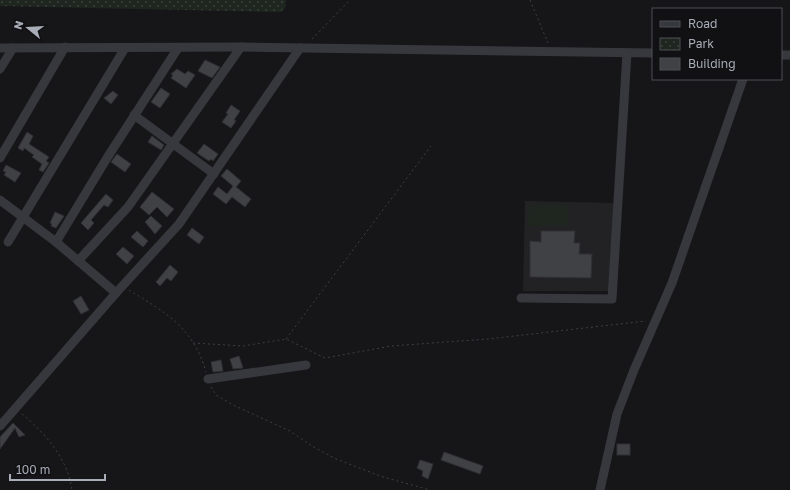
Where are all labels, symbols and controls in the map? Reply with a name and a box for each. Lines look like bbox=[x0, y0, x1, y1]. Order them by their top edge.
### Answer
north arrow bbox=[8, 8, 48, 48]
legend bbox=[652, 8, 782, 80]
text: Road bbox=[688, 16, 717, 31]
text: N bbox=[11, 19, 25, 31]
text: Park bbox=[688, 36, 714, 51]
text: Building bbox=[688, 56, 736, 71]
scale bar bbox=[10, 456, 105, 482]
text: 100 m bbox=[16, 462, 50, 477]

